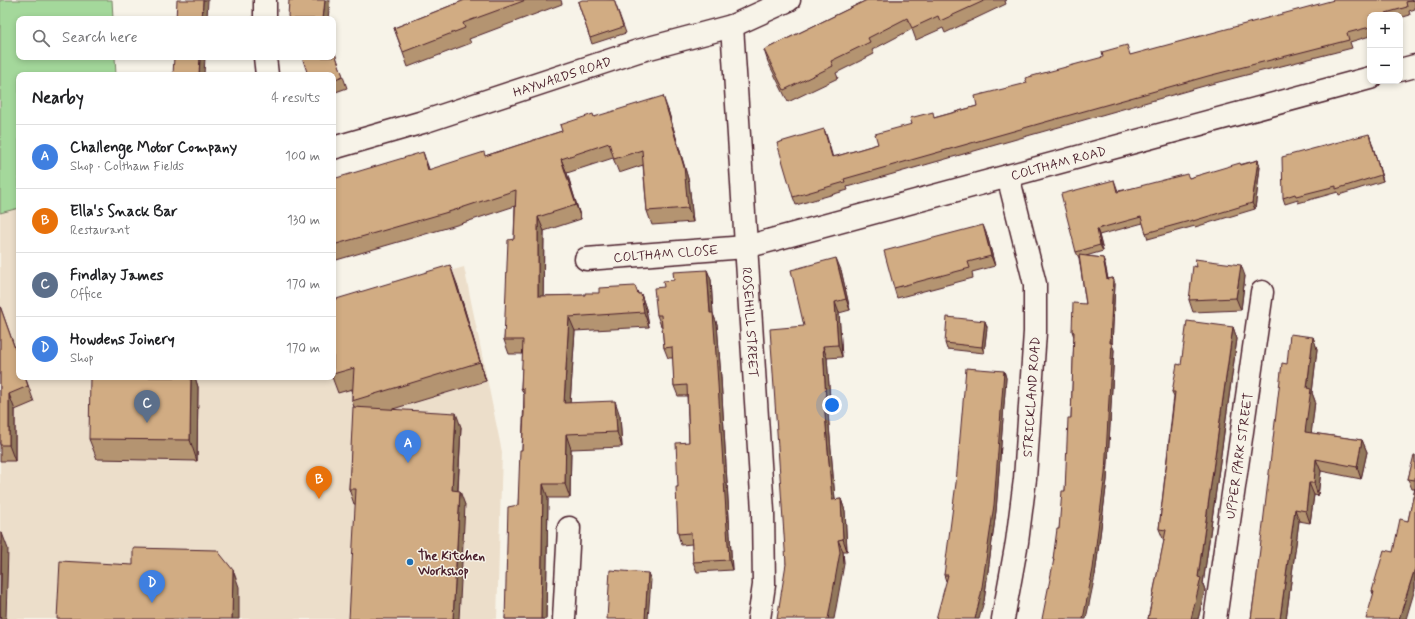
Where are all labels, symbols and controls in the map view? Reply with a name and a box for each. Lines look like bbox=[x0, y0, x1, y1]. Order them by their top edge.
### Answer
map controls bbox=[1367, 12, 1403, 84]
button: + bbox=[1367, 12, 1403, 48]
search box bbox=[16, 16, 336, 60]
icon: search bbox=[30, 27, 52, 49]
text: Search here bbox=[62, 28, 138, 48]
button: − bbox=[1367, 48, 1403, 84]
street label: HAYWARDS ROAD bbox=[511, 53, 614, 102]
text: Nearby bbox=[32, 87, 84, 109]
text: 4 results bbox=[271, 90, 320, 107]
text: Challenge Motor Company bbox=[70, 138, 237, 158]
street label: COLTHAM ROAD bbox=[1009, 143, 1108, 185]
text: A bbox=[41, 148, 49, 165]
text: 100 m bbox=[285, 148, 320, 165]
text: Shop · Coltham Fields bbox=[70, 158, 184, 175]
text: Ella's Snack Bar bbox=[70, 202, 178, 222]
text: B bbox=[41, 212, 49, 229]
text: 130 m bbox=[287, 212, 320, 229]
text: Restaurant bbox=[70, 222, 130, 239]
street label: COLTHAM CLOSE bbox=[613, 242, 719, 267]
text: Findlay James bbox=[70, 266, 163, 286]
street label: ROSEHILL STREET bbox=[737, 267, 761, 378]
text: C bbox=[40, 276, 50, 293]
text: 170 m bbox=[286, 276, 320, 293]
text: Office bbox=[70, 286, 102, 303]
text: Howdens Joinery bbox=[70, 330, 175, 350]
street label: STRICKLAND ROAD bbox=[1019, 336, 1045, 458]
text: D bbox=[41, 340, 49, 357]
text: 170 m bbox=[286, 340, 320, 357]
text: Shop bbox=[70, 350, 94, 367]
pin: C bbox=[134, 390, 160, 423]
street label: UPPER PARK STREET bbox=[1222, 391, 1258, 520]
your location bbox=[822, 395, 842, 415]
pin: A bbox=[395, 430, 421, 463]
pin: B bbox=[306, 466, 332, 499]
place label: The Kitchen Workshop bbox=[417, 548, 486, 580]
marker: The Kitchen Workshop bbox=[405, 557, 415, 567]
pin: D bbox=[139, 570, 165, 603]

